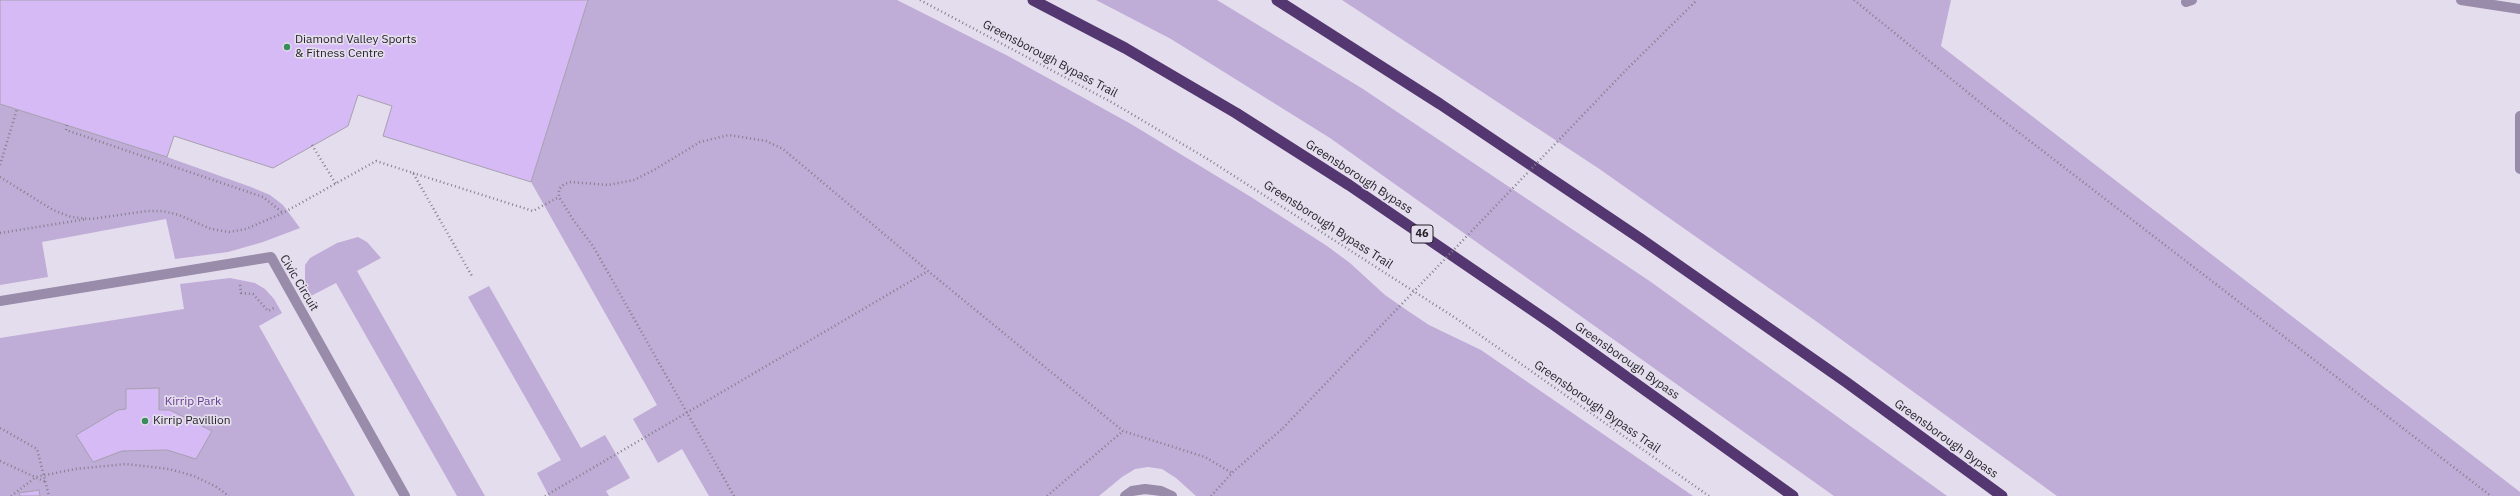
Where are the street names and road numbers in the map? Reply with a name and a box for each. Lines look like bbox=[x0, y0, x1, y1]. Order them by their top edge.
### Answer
street label: Greensborough Bypass Trail bbox=[980, 17, 1120, 101]
street label: Greensborough Bypass bbox=[1303, 137, 1415, 217]
street label: Greensborough Bypass Trail bbox=[1261, 178, 1395, 272]
road number: 46 bbox=[1411, 225, 1433, 243]
street label: Civic Circuit bbox=[277, 252, 321, 314]
street label: Greensborough Bypass bbox=[1572, 319, 1682, 403]
street label: Greensborough Bypass Trail bbox=[1531, 358, 1663, 456]
street label: Greensborough Bypass bbox=[1891, 397, 2001, 481]

